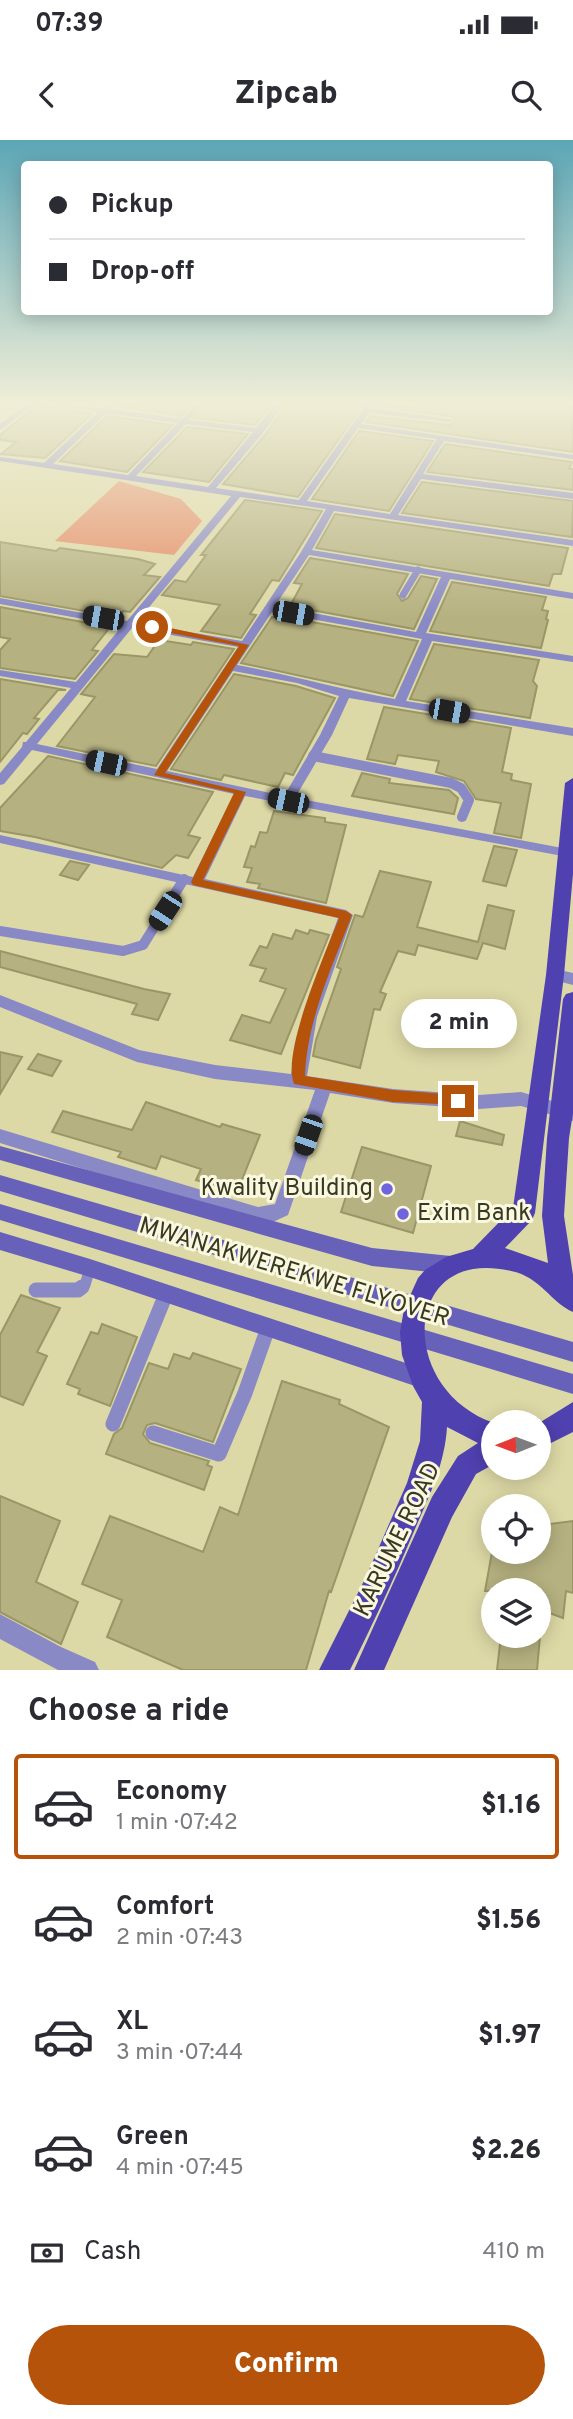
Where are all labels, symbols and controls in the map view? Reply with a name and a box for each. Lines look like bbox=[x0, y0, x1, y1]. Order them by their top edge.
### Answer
text: 07:39 bbox=[35, 8, 103, 41]
text: Zipcab bbox=[235, 75, 338, 115]
icon: back bbox=[28, 76, 66, 114]
icon: search bbox=[507, 76, 545, 114]
text: Pickup bbox=[91, 189, 174, 222]
text: Drop-off bbox=[91, 256, 194, 289]
car bbox=[271, 599, 316, 627]
car bbox=[81, 604, 126, 632]
route start bbox=[136, 611, 168, 643]
car bbox=[427, 697, 472, 725]
car bbox=[84, 748, 129, 778]
car bbox=[266, 786, 311, 816]
car bbox=[145, 888, 186, 934]
callout: 2 min bbox=[400, 1000, 516, 1048]
text: 2 min bbox=[429, 1009, 489, 1038]
route end bbox=[442, 1085, 474, 1117]
car bbox=[292, 1112, 325, 1158]
place label: Kwality Building bbox=[200, 1174, 373, 1204]
marker: Kwality Building bbox=[379, 1181, 395, 1197]
place label: Exim Bank bbox=[417, 1199, 531, 1229]
marker: Exim Bank bbox=[395, 1206, 411, 1222]
street label: MWANAKWEREKWE FLYOVER bbox=[135, 1211, 453, 1335]
north arrow bbox=[481, 1410, 551, 1480]
map controls bbox=[481, 1410, 551, 1648]
street label: KARUME ROAD bbox=[348, 1458, 448, 1622]
button: locate bbox=[481, 1494, 551, 1564]
button: layers bbox=[481, 1578, 551, 1648]
text: Choose a ride bbox=[28, 1692, 229, 1732]
icon: car bbox=[32, 1775, 95, 1838]
text: Economy bbox=[116, 1776, 227, 1809]
text: $1.16 bbox=[481, 1790, 541, 1823]
text: 1 min · 07:42 bbox=[116, 1809, 238, 1838]
icon: car bbox=[32, 1890, 95, 1953]
text: Comfort bbox=[116, 1891, 214, 1924]
text: $1.56 bbox=[476, 1905, 541, 1938]
text: 2 min · 07:43 bbox=[116, 1924, 243, 1953]
icon: car bbox=[32, 2005, 95, 2068]
text: XL bbox=[116, 2006, 148, 2039]
text: $1.97 bbox=[478, 2020, 541, 2053]
text: 3 min · 07:44 bbox=[116, 2039, 243, 2068]
icon: car bbox=[32, 2120, 95, 2183]
text: Green bbox=[116, 2121, 189, 2154]
text: $2.26 bbox=[471, 2135, 541, 2168]
text: 4 min · 07:45 bbox=[116, 2154, 244, 2183]
icon: cash bbox=[28, 2234, 66, 2272]
text: Cash bbox=[84, 2236, 141, 2269]
text: 410 m bbox=[482, 2238, 545, 2267]
button: Confirm bbox=[28, 2325, 545, 2405]

